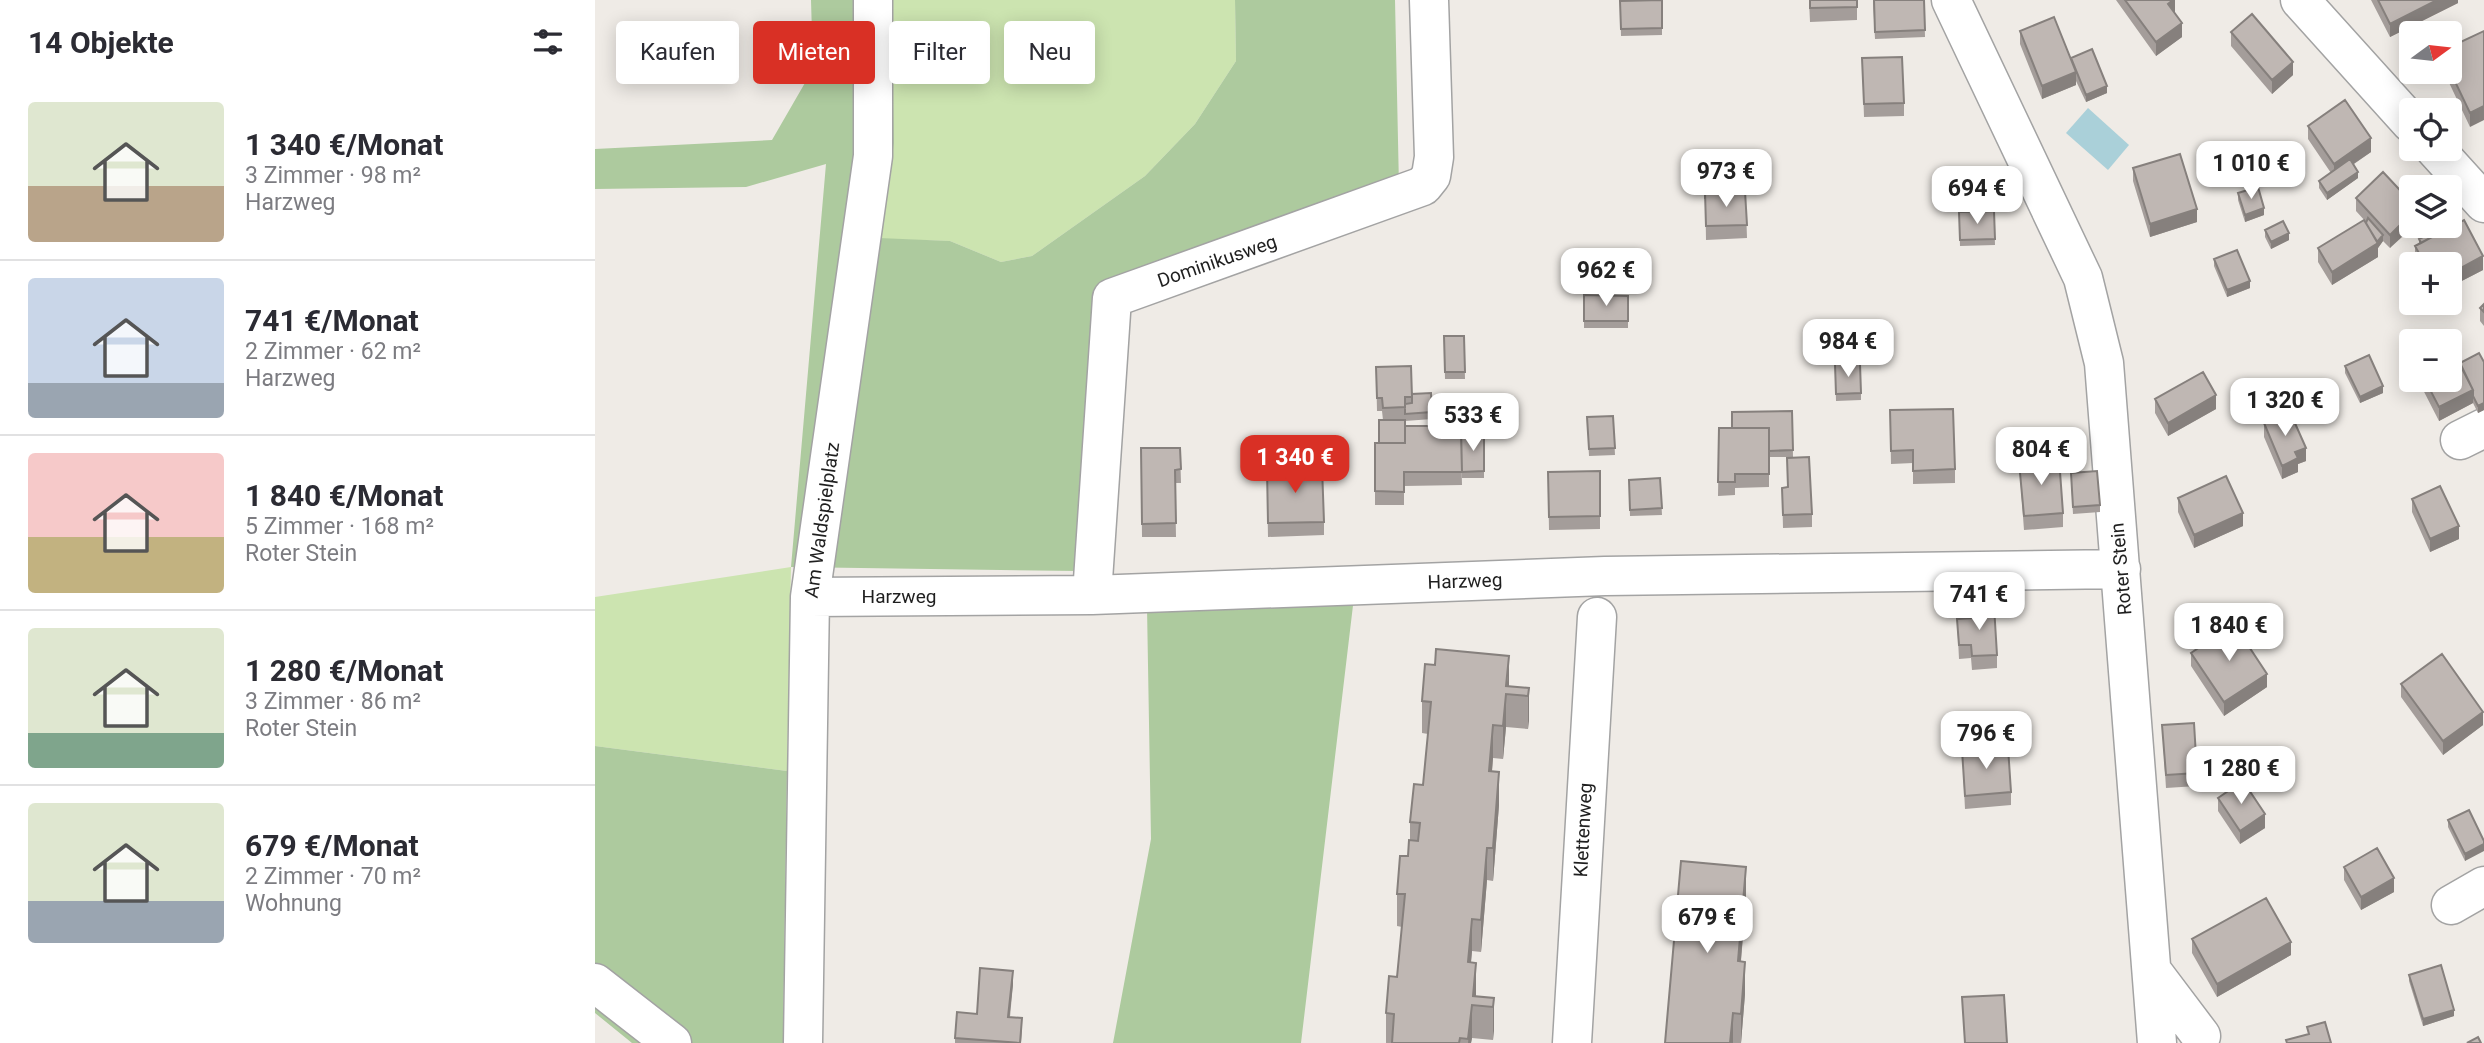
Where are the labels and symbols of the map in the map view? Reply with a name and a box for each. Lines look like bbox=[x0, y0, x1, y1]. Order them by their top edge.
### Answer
north arrow bbox=[2399, 21, 2462, 84]
pin: 1 010 € bbox=[2186, 142, 2316, 201]
pin: 973 € bbox=[1677, 150, 1775, 209]
pin: 694 € bbox=[1928, 166, 2026, 226]
street label: Dominikusweg bbox=[1154, 230, 1280, 292]
pin: 962 € bbox=[1557, 248, 1655, 308]
pin: 984 € bbox=[1799, 320, 1897, 379]
pin: 1 320 € bbox=[2220, 378, 2350, 438]
pin: 533 € bbox=[1424, 393, 1522, 453]
pin: 804 € bbox=[1992, 428, 2090, 487]
pin: 1 340 € bbox=[1230, 435, 1360, 495]
street label: Am Waldspielplatz bbox=[800, 441, 844, 599]
street label: Roter Stein bbox=[2106, 522, 2136, 616]
street label: Harzweg bbox=[1427, 568, 1503, 594]
pin: 741 € bbox=[1930, 572, 2028, 632]
street label: Harzweg bbox=[862, 585, 936, 608]
pin: 1 840 € bbox=[2164, 604, 2294, 663]
pin: 796 € bbox=[1937, 712, 2035, 771]
pin: 1 280 € bbox=[2176, 746, 2306, 806]
street label: Klettenweg bbox=[1569, 782, 1597, 878]
pin: 679 € bbox=[1658, 895, 1756, 955]

